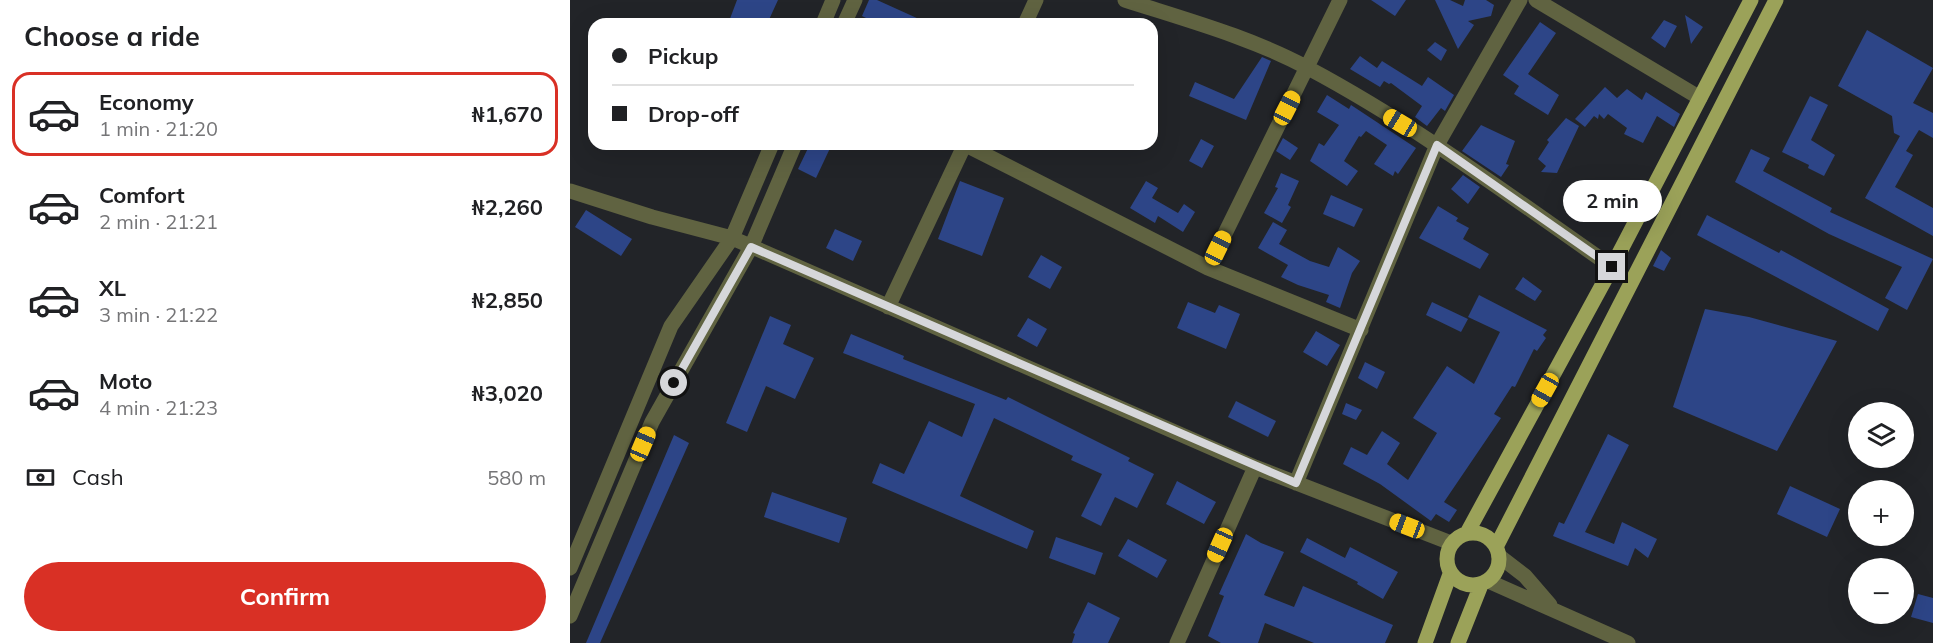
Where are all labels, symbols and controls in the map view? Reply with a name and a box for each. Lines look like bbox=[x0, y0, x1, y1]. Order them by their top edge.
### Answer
text: Choose a ride bbox=[24, 19, 200, 53]
text: Pickup bbox=[648, 42, 718, 70]
icon: car bbox=[27, 87, 81, 141]
text: Economy bbox=[99, 88, 194, 116]
car bbox=[1271, 88, 1303, 128]
text: ₦1,670 bbox=[472, 100, 543, 128]
text: Drop-off bbox=[648, 100, 739, 128]
car bbox=[1380, 106, 1420, 140]
text: 1 min · 21:20 bbox=[99, 116, 218, 141]
icon: car bbox=[27, 180, 81, 234]
callout: 2 min bbox=[1562, 180, 1662, 222]
text: Comfort bbox=[99, 181, 185, 209]
text: 2 min bbox=[1586, 188, 1639, 213]
text: ₦2,260 bbox=[472, 193, 543, 221]
text: 2 min · 21:21 bbox=[99, 209, 218, 234]
car bbox=[1202, 228, 1234, 268]
route end bbox=[1598, 253, 1625, 280]
icon: car bbox=[27, 273, 81, 327]
text: XL bbox=[99, 274, 126, 302]
text: ₦2,850 bbox=[472, 286, 543, 314]
text: 3 min · 21:22 bbox=[99, 302, 218, 327]
icon: car bbox=[27, 366, 81, 420]
text: Moto bbox=[99, 367, 152, 395]
route start bbox=[660, 369, 687, 396]
car bbox=[1528, 370, 1562, 410]
text: ₦3,020 bbox=[472, 379, 543, 407]
text: 4 min · 21:23 bbox=[99, 395, 218, 420]
map controls bbox=[1848, 402, 1914, 624]
button: layers bbox=[1848, 402, 1914, 468]
car bbox=[628, 424, 658, 464]
icon: cash bbox=[24, 461, 57, 494]
text: Cash bbox=[72, 463, 124, 491]
text: 580 m bbox=[487, 465, 546, 490]
button: + bbox=[1848, 480, 1914, 546]
car bbox=[1387, 511, 1427, 541]
car bbox=[1204, 525, 1236, 565]
button: − bbox=[1848, 558, 1914, 624]
button: Confirm bbox=[24, 562, 546, 631]

